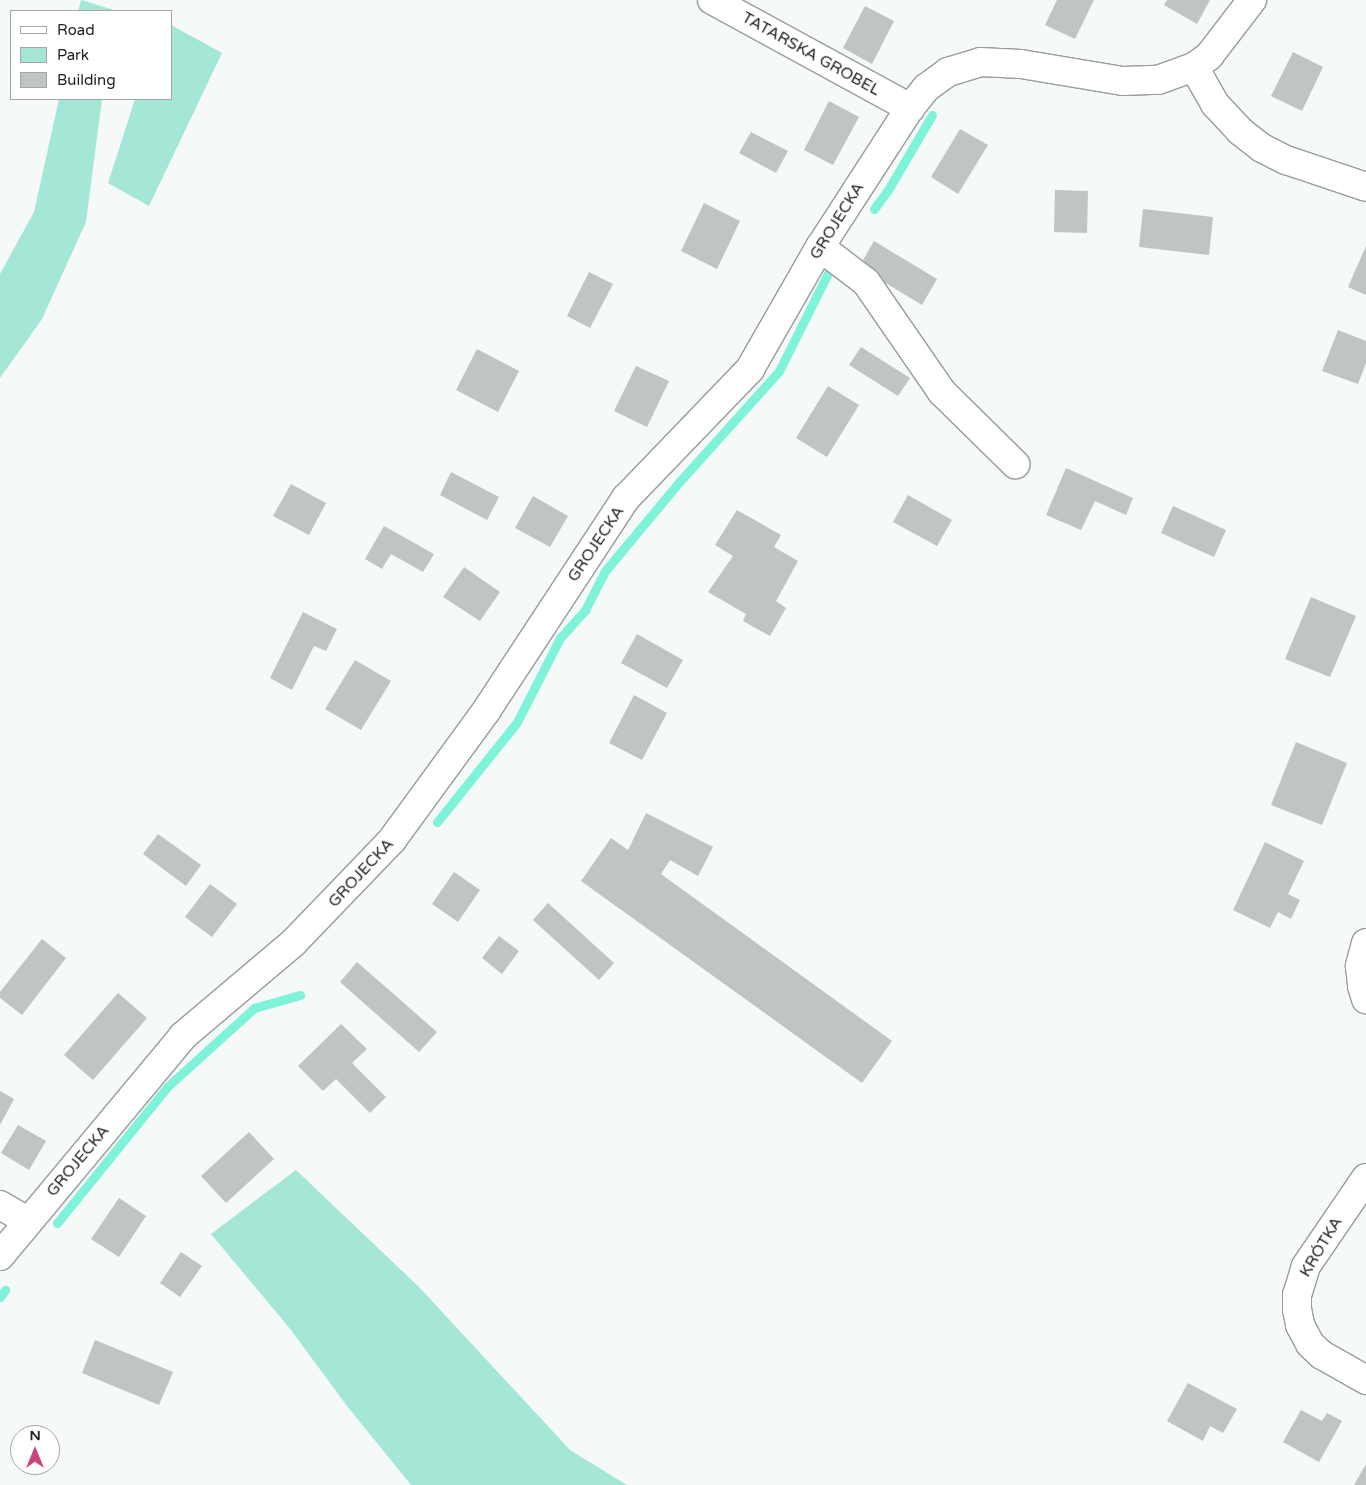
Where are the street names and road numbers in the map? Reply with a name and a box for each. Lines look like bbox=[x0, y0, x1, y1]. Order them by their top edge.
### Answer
street label: TATARSKA GROBEL bbox=[739, 8, 883, 100]
street label: GROJECKA bbox=[806, 179, 868, 263]
street label: GROJECKA bbox=[564, 502, 628, 586]
street label: GROJECKA bbox=[324, 835, 398, 911]
street label: GROJECKA bbox=[43, 1121, 113, 1201]
street label: KRÓTKA bbox=[1296, 1213, 1346, 1281]

